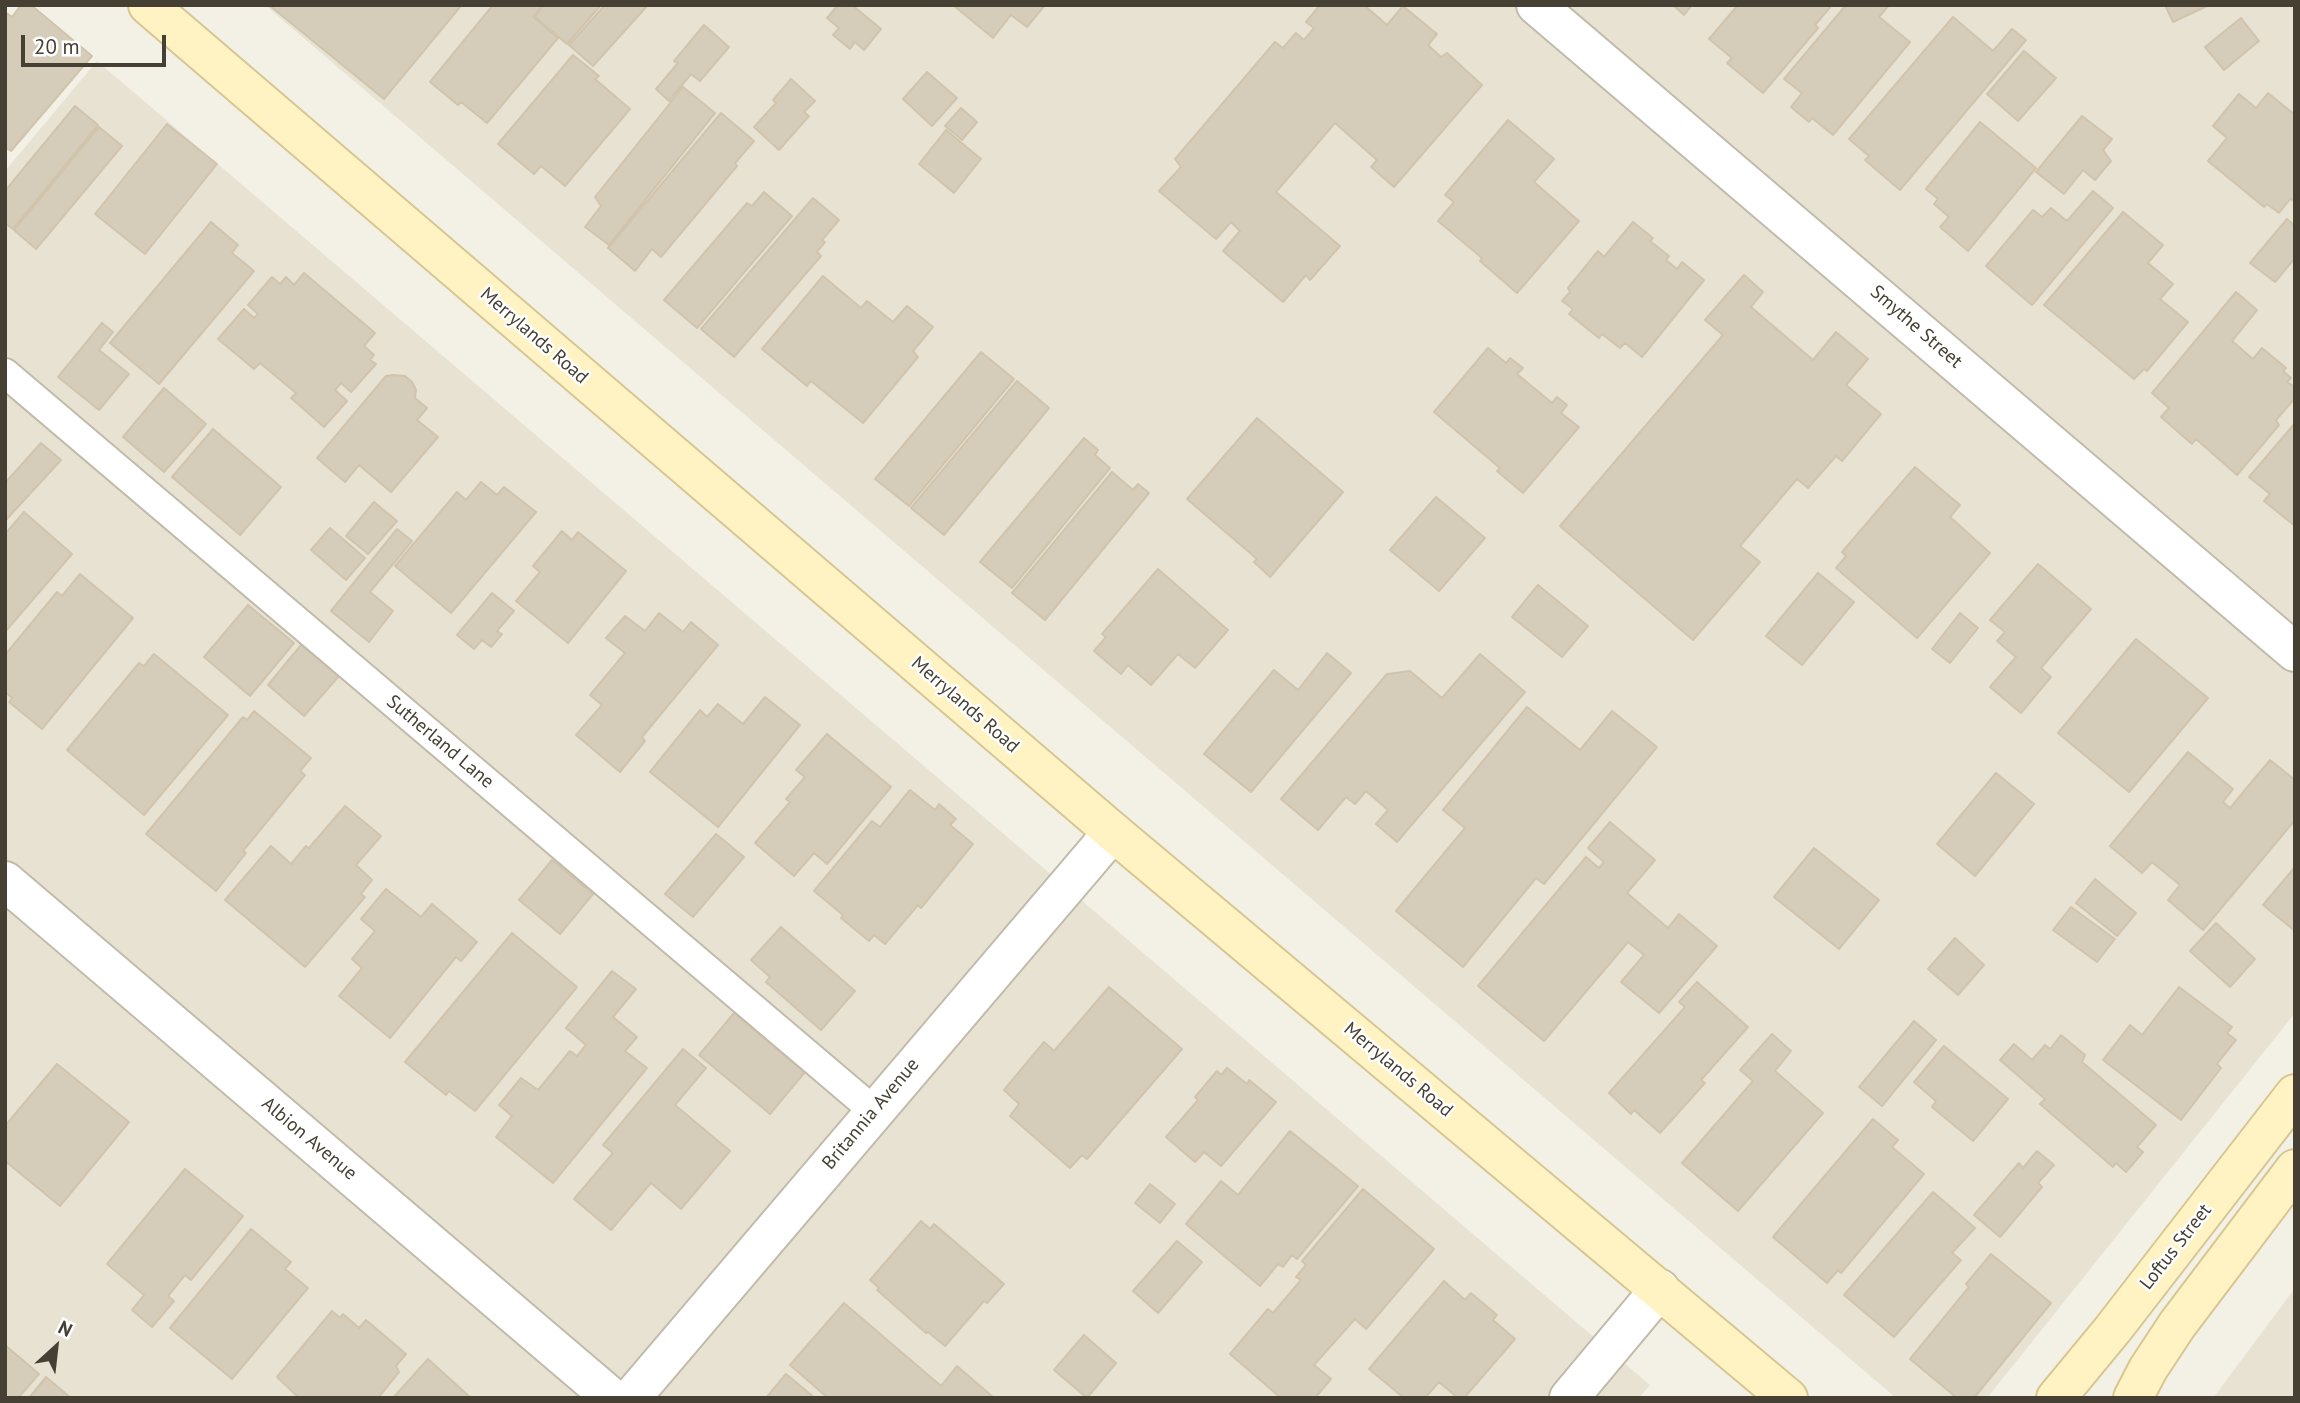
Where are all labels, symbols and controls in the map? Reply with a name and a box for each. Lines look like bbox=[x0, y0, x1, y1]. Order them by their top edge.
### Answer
scale bar bbox=[24, 21, 170, 65]
text: 20 m bbox=[34, 33, 80, 60]
street label: Smythe Street bbox=[1865, 281, 1967, 373]
street label: Merrylands Road bbox=[475, 283, 593, 389]
street label: Merrylands Road bbox=[906, 652, 1024, 758]
street label: Sutherland Lane bbox=[382, 691, 498, 793]
street label: Merrylands Road bbox=[1339, 1018, 1457, 1122]
street label: Britannia Avenue bbox=[818, 1054, 924, 1174]
street label: Albion Avenue bbox=[257, 1093, 361, 1185]
street label: Loftus Street bbox=[2135, 1200, 2217, 1294]
north arrow bbox=[21, 1312, 91, 1382]
text: N bbox=[55, 1315, 77, 1342]

